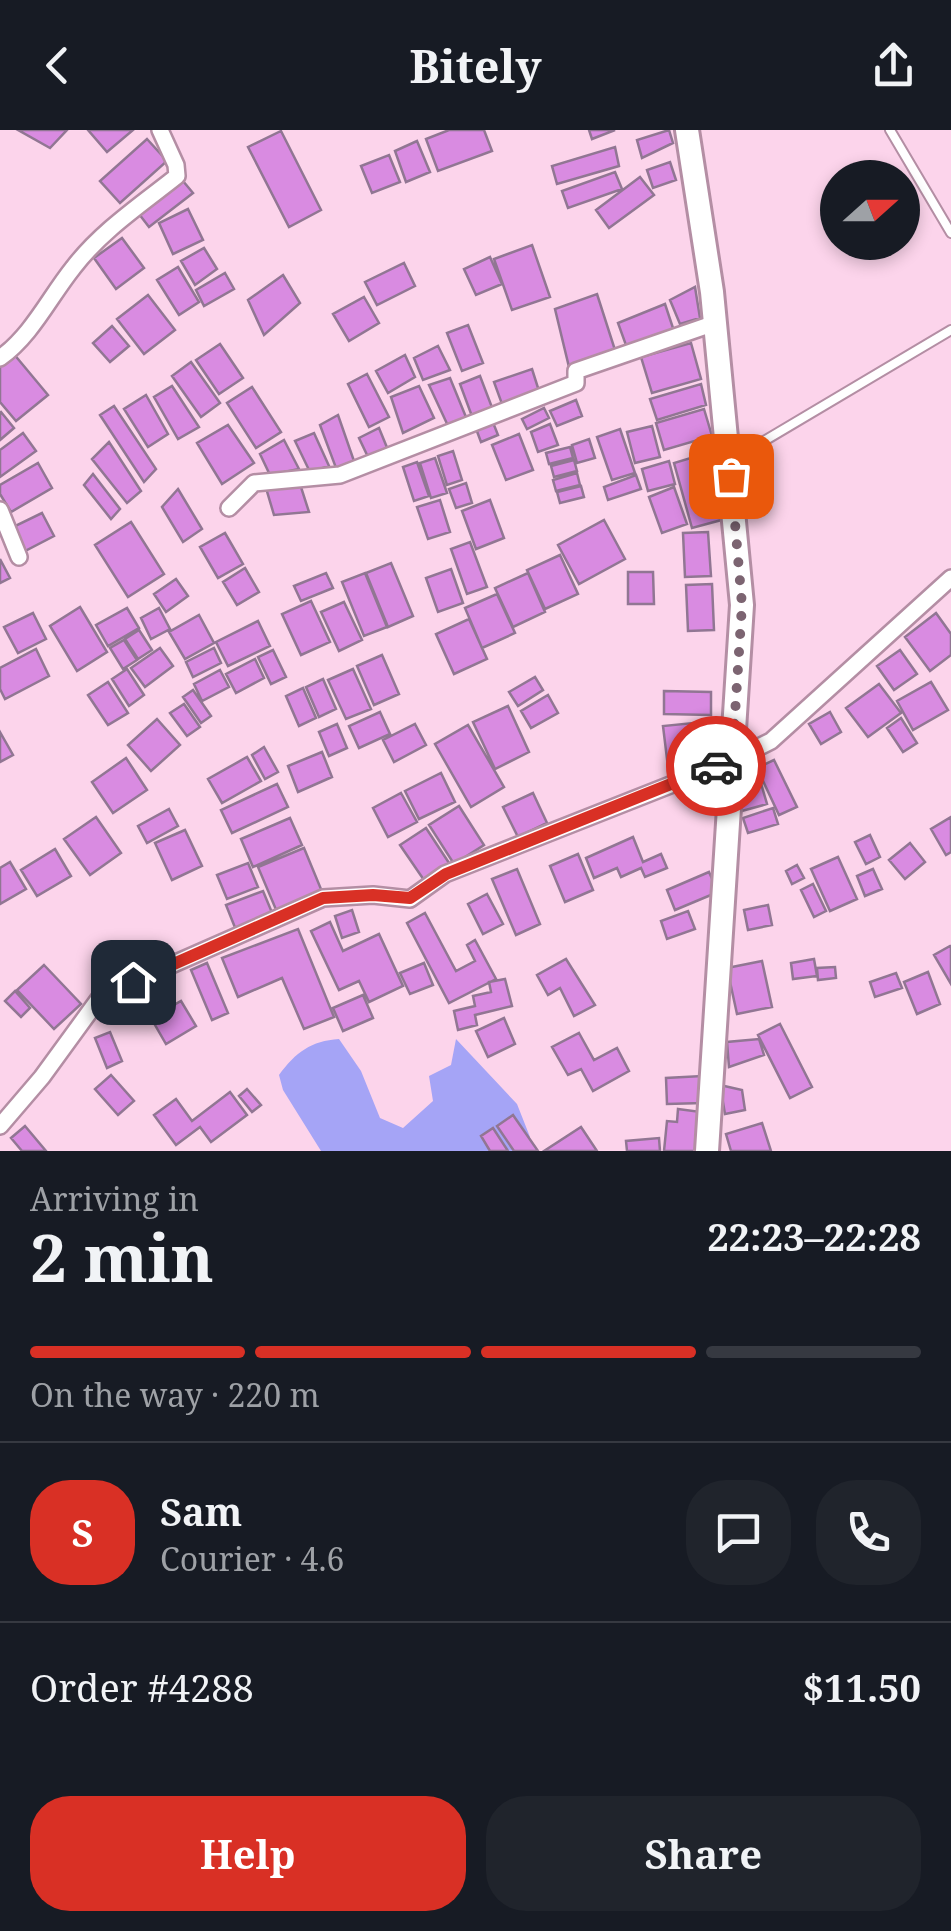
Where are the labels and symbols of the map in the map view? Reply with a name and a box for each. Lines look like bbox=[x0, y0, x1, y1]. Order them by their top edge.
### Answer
north arrow bbox=[820, 160, 920, 260]
pin bbox=[689, 434, 774, 519]
courier bbox=[666, 716, 766, 816]
pin bbox=[91, 940, 176, 1025]

